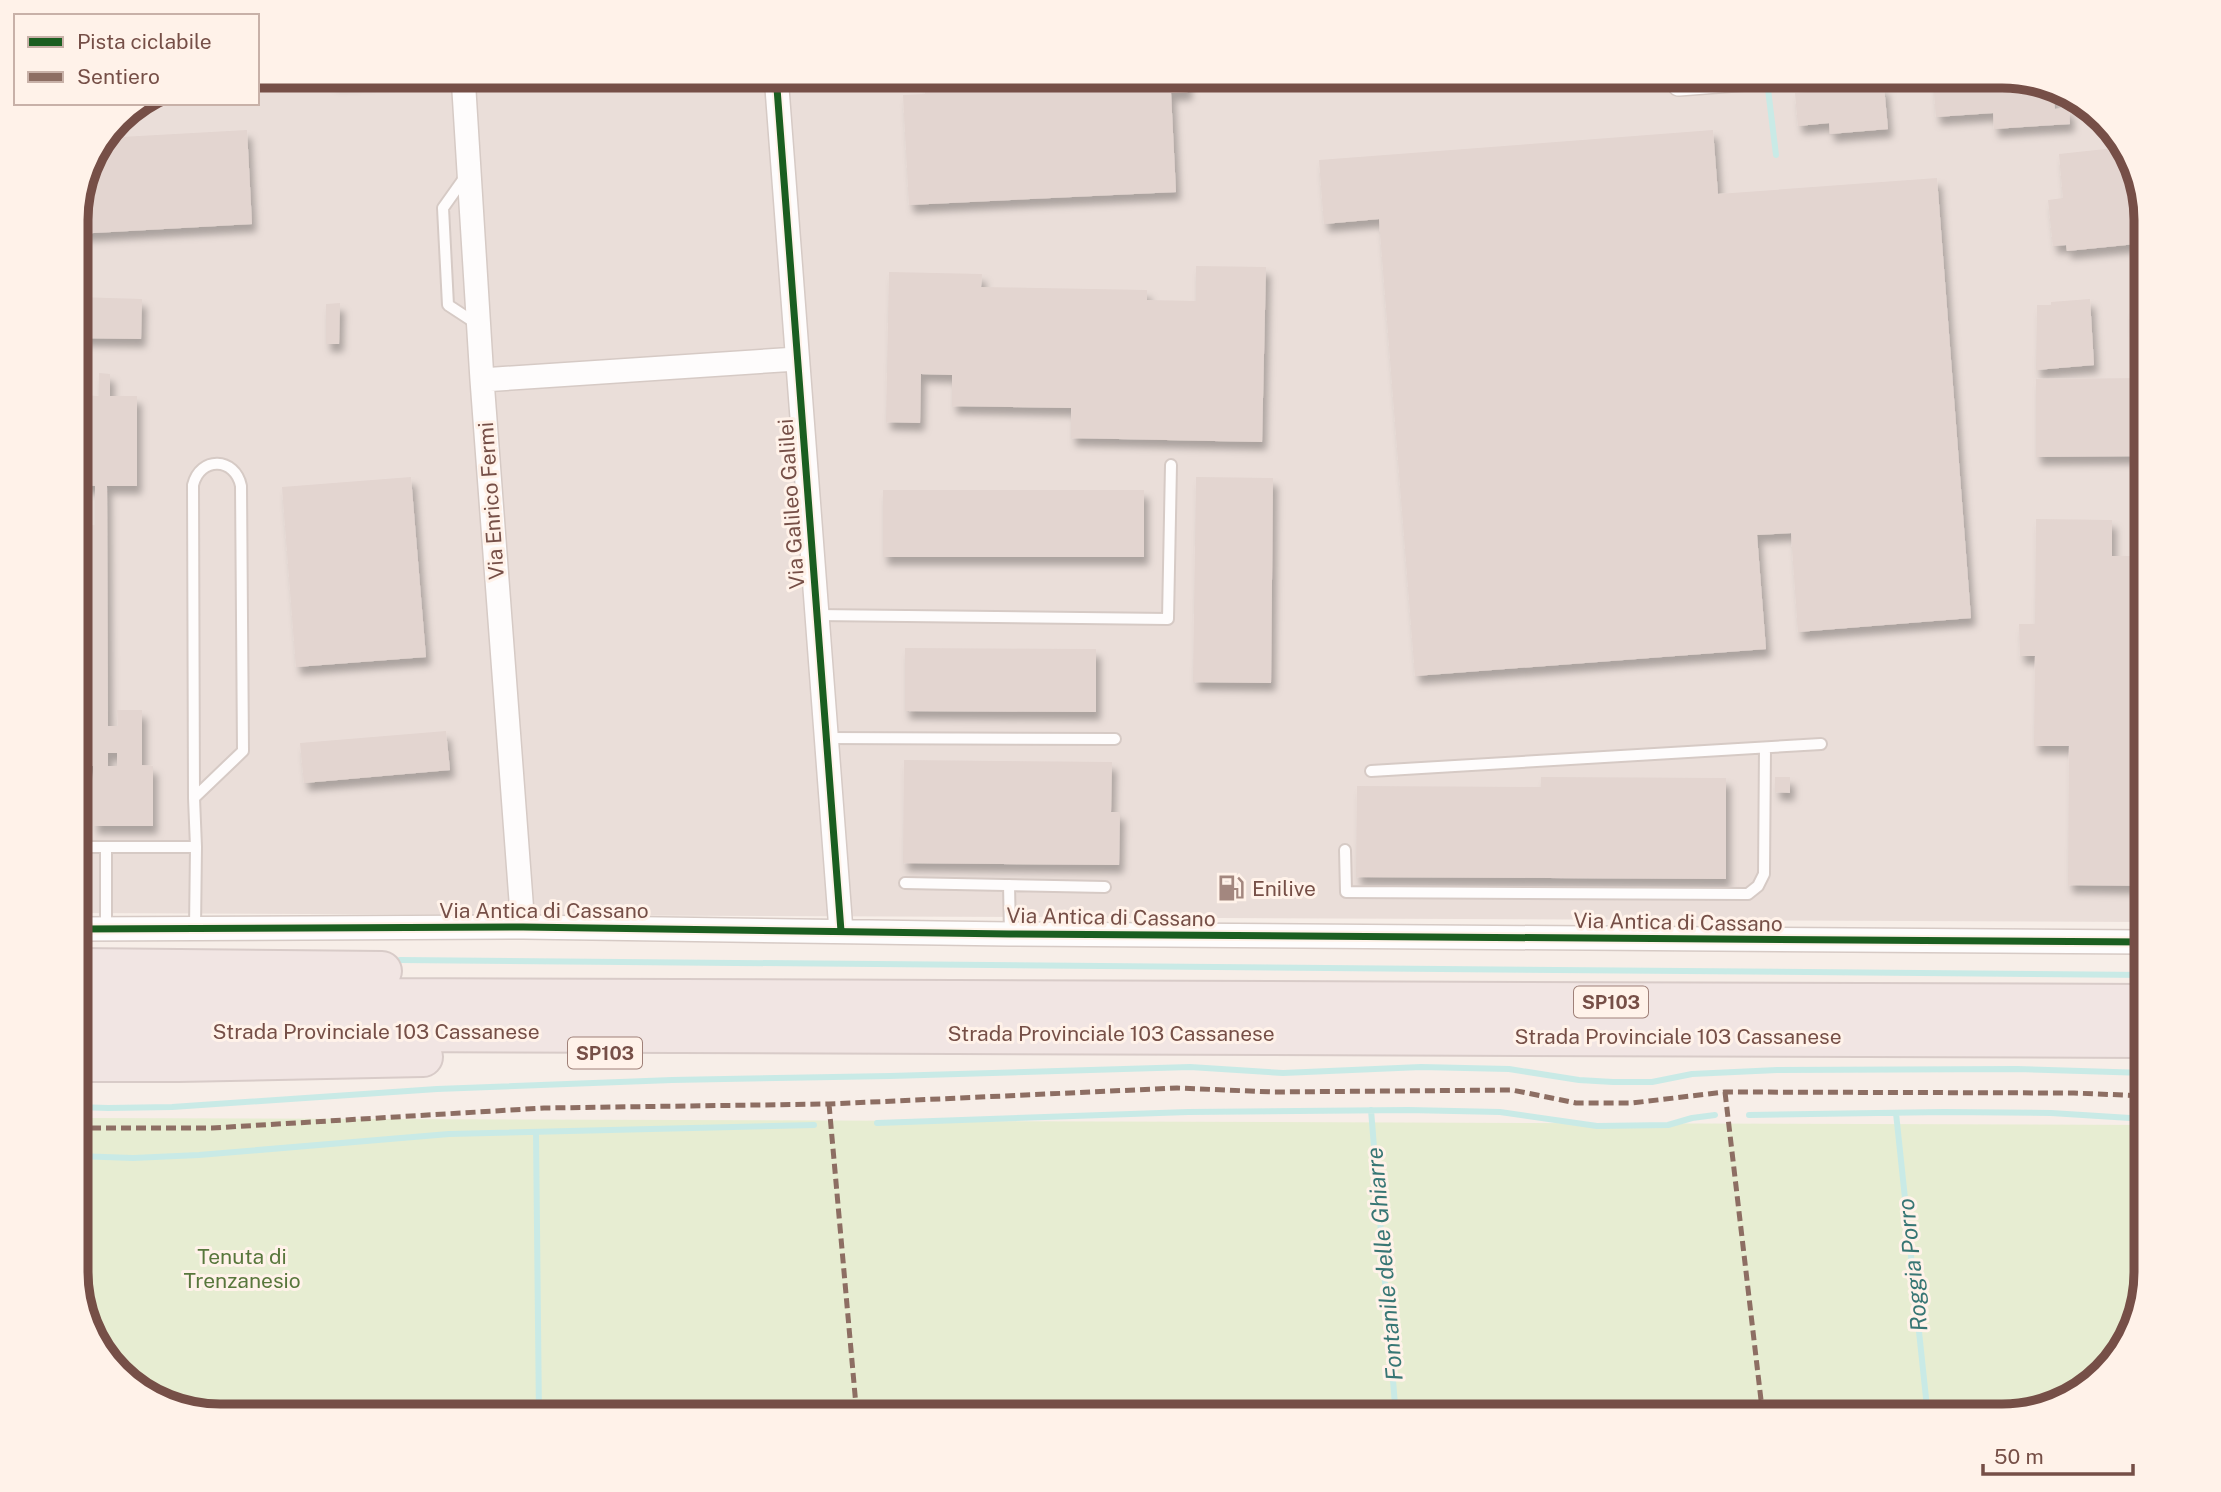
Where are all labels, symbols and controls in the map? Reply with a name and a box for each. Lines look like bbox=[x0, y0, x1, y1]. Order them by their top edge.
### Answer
legend bbox=[14, 14, 259, 105]
text: Pista ciclabile bbox=[77, 29, 212, 54]
text: Sentiero bbox=[77, 64, 160, 89]
street label: Via Galileo Galilei bbox=[773, 418, 809, 590]
street label: Via Enrico Fermi bbox=[473, 421, 509, 581]
fuel station icon: Enilive bbox=[1216, 873, 1246, 903]
place label: Enilive bbox=[1252, 876, 1316, 901]
street label: Via Antica di Cassano bbox=[439, 898, 649, 923]
street label: Via Antica di Cassano bbox=[1006, 903, 1216, 931]
street label: Via Antica di Cassano bbox=[1573, 908, 1783, 936]
road number: SP103 bbox=[1574, 986, 1648, 1018]
street label: Strada Provinciale 103 Cassanese bbox=[212, 1019, 540, 1044]
street label: Strada Provinciale 103 Cassanese bbox=[947, 1021, 1275, 1046]
street label: Strada Provinciale 103 Cassanese bbox=[1514, 1024, 1842, 1049]
road number: SP103 bbox=[568, 1037, 642, 1068]
water label: Fontanile delle Ghiarre bbox=[1360, 1146, 1408, 1382]
water label: Roggia Porro bbox=[1892, 1197, 1932, 1333]
park label: Tenuta di Trenzanesio bbox=[183, 1244, 301, 1293]
scale bar bbox=[1983, 1432, 2134, 1476]
text: 50 m bbox=[1994, 1444, 2044, 1469]

